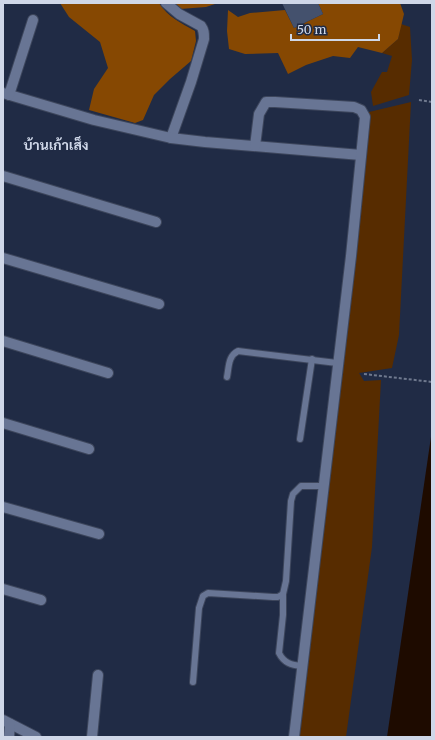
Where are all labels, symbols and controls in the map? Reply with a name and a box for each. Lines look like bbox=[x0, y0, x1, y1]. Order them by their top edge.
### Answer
scale bar bbox=[291, 16, 379, 42]
text: 50 m bbox=[297, 22, 326, 37]
district label: บ้านเก้าเส็ง bbox=[23, 135, 89, 154]

